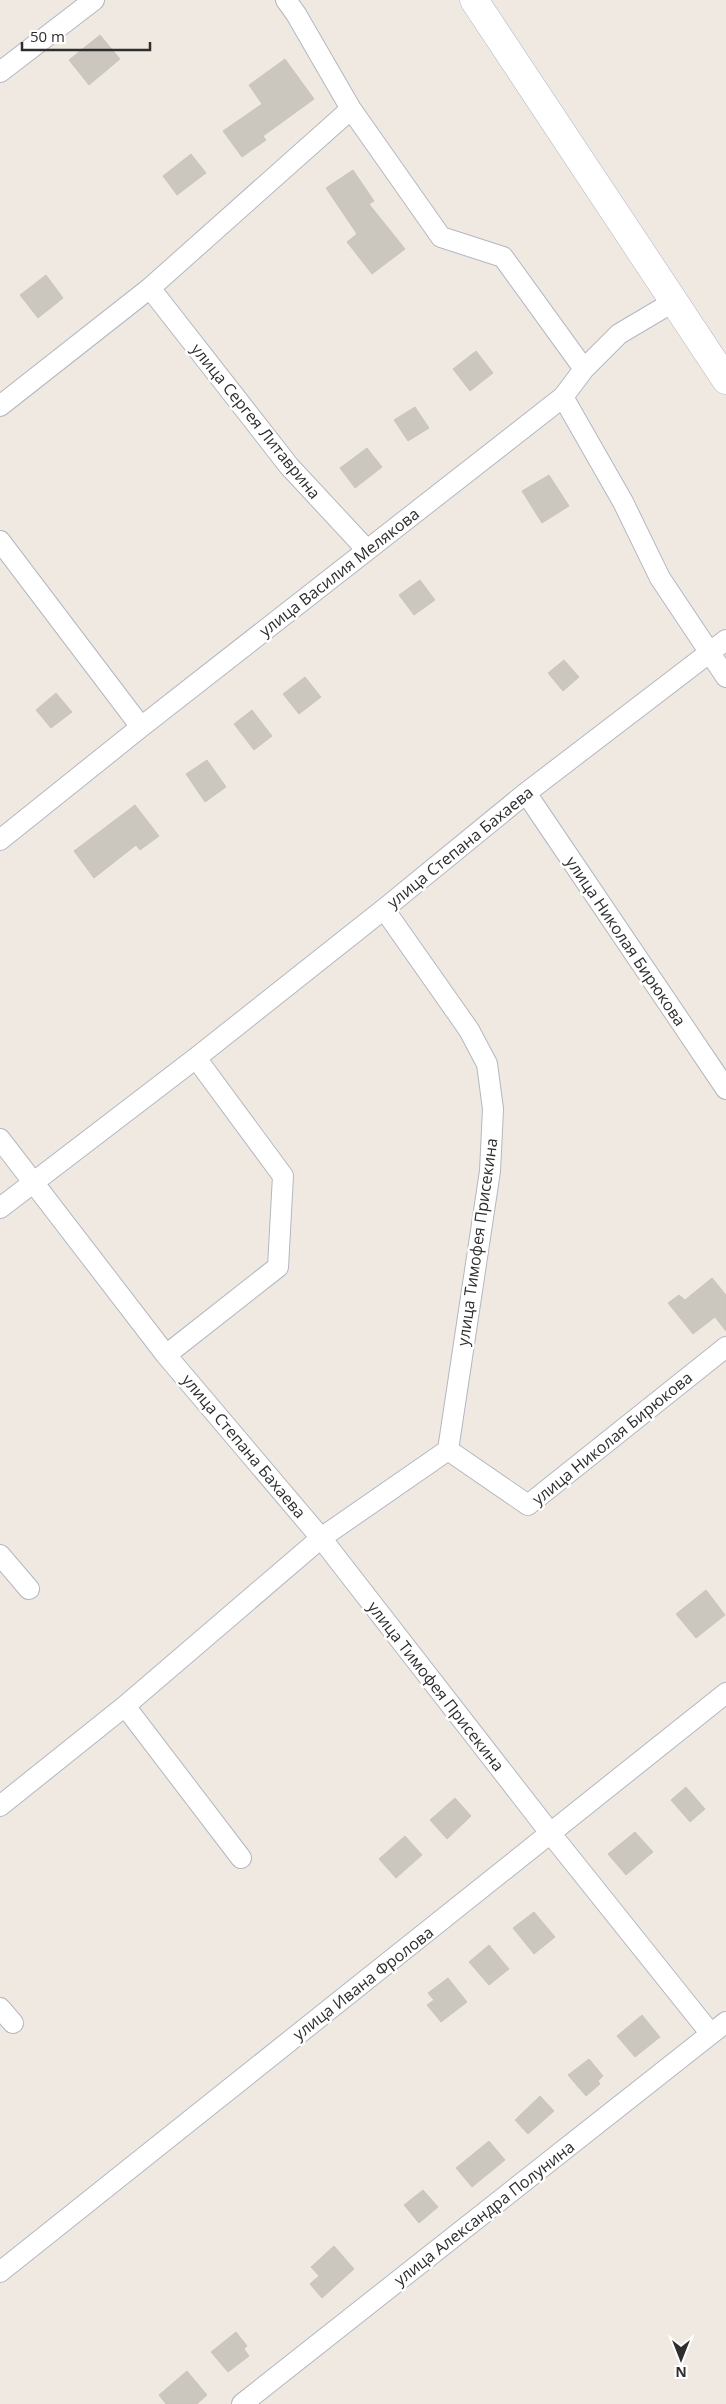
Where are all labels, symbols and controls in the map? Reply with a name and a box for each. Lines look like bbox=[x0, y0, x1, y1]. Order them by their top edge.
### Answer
scale bar bbox=[22, 20, 150, 52]
text: 50 m bbox=[30, 26, 65, 46]
street label: улица Сергея Литаврина bbox=[186, 339, 326, 503]
street label: улица Василия Мелякова bbox=[255, 503, 423, 641]
street label: улица Степана Бахаева bbox=[382, 781, 538, 913]
street label: улица Николая Бирюкова bbox=[561, 852, 691, 1030]
street label: улица Тимофея Присекина bbox=[452, 1137, 502, 1347]
street label: улица Николая Бирюкова bbox=[527, 1366, 697, 1510]
street label: улица Степана Бахаева bbox=[177, 1369, 311, 1523]
street label: улица Тимофея Присекина bbox=[363, 1597, 509, 1775]
street label: улица Ивана Фролова bbox=[288, 1921, 438, 2045]
street label: улица Александра Полунина bbox=[389, 2136, 579, 2290]
north arrow bbox=[656, 2334, 706, 2384]
text: N bbox=[675, 2363, 687, 2382]

